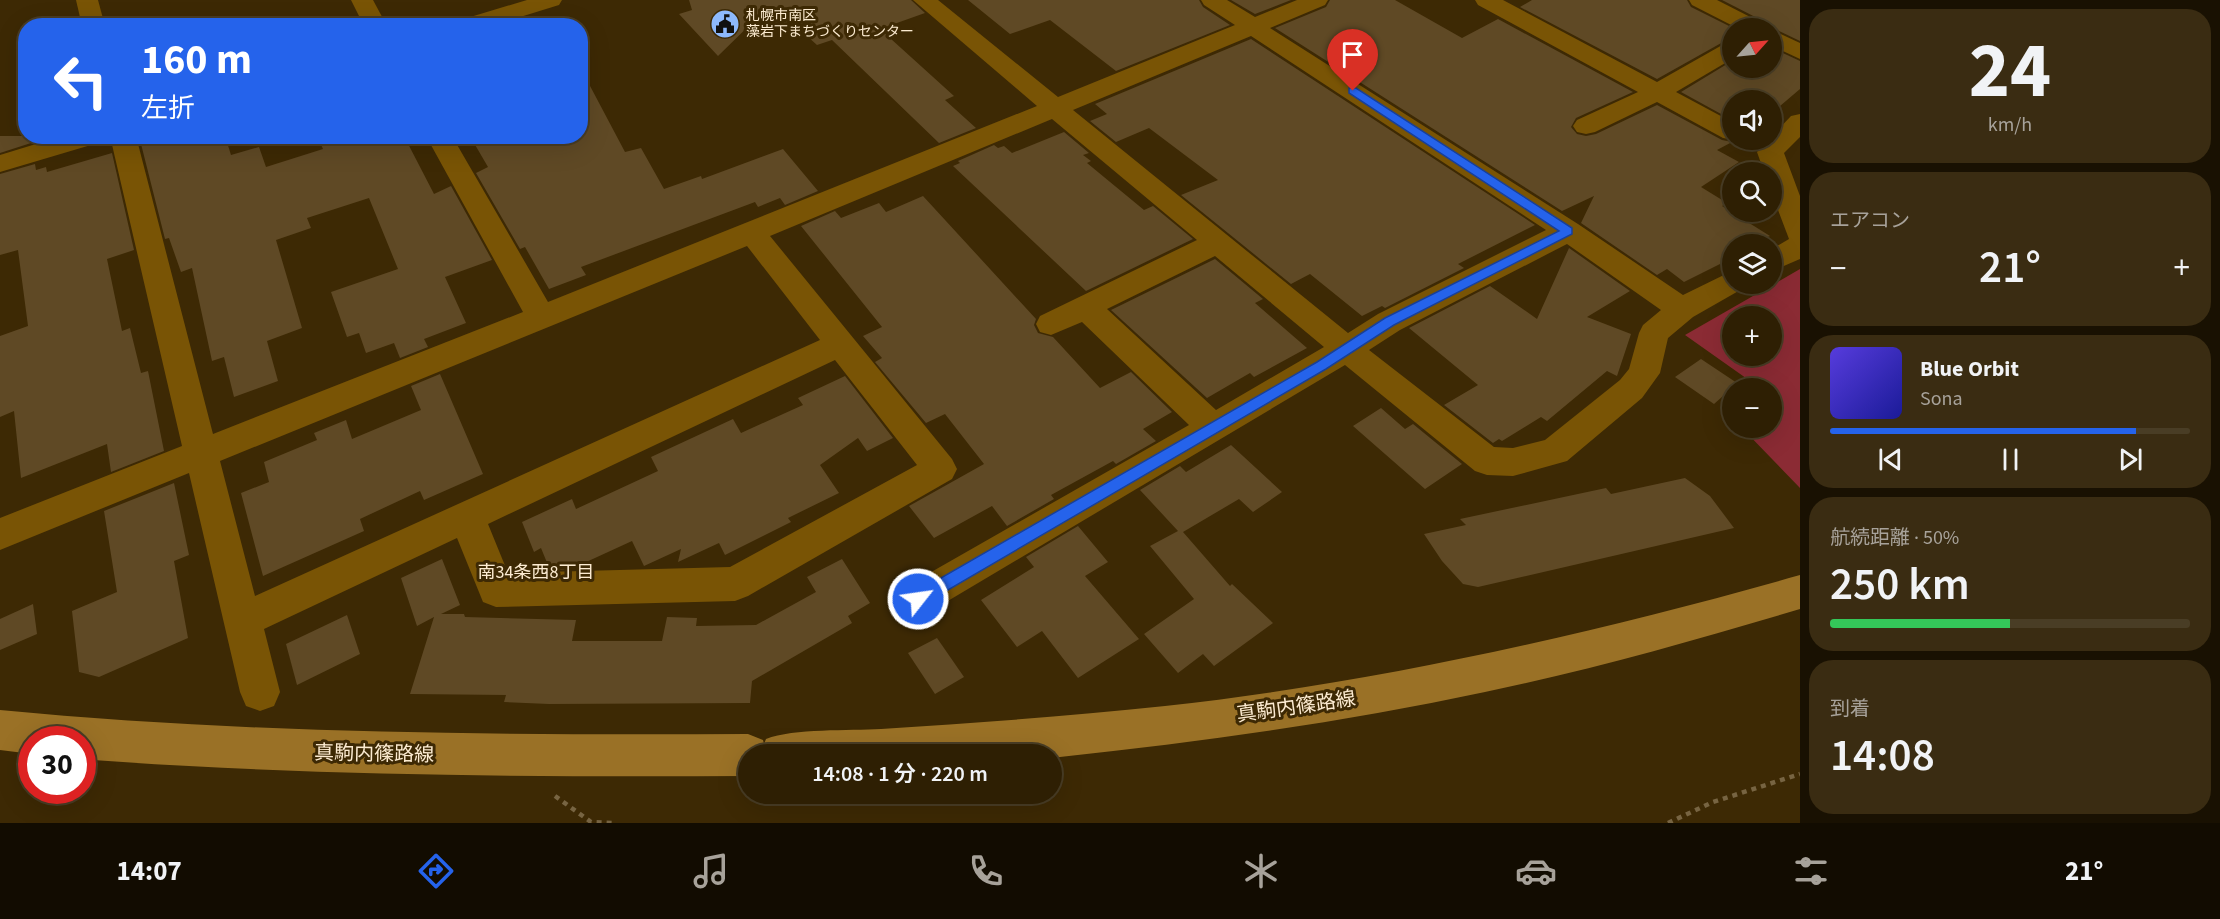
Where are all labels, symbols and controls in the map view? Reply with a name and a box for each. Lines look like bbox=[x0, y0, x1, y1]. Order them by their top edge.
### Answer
place label: 札幌市南区 藻岩下まちづくりセンター bbox=[746, 6, 914, 42]
public building icon: 札幌市南区 藻岩下まちづくりセンター bbox=[709, 8, 741, 40]
text: 24 bbox=[1969, 16, 2051, 127]
north arrow bbox=[1722, 18, 1782, 78]
map controls bbox=[1722, 18, 1782, 438]
pin bbox=[1327, 29, 1378, 91]
text: 160 m bbox=[141, 30, 252, 90]
icon: arrive bbox=[1336, 38, 1369, 71]
icon: left bbox=[42, 42, 120, 120]
text: 左折 bbox=[141, 89, 195, 128]
button: sound bbox=[1722, 90, 1782, 150]
text: km/h bbox=[1988, 111, 2032, 139]
button: search bbox=[1722, 162, 1782, 222]
text: エアコン bbox=[1830, 207, 1910, 235]
button: layers bbox=[1722, 234, 1782, 294]
text: 21° bbox=[1979, 236, 2041, 300]
text: − bbox=[1830, 245, 1846, 292]
text: + bbox=[2174, 245, 2190, 292]
button: + bbox=[1722, 306, 1782, 366]
text: Blue Orbit bbox=[1920, 353, 2019, 385]
button: − bbox=[1722, 378, 1782, 438]
text: Sona bbox=[1920, 385, 1963, 413]
icon: previous bbox=[1874, 443, 1907, 476]
icon: pause bbox=[1994, 443, 2027, 476]
icon: next bbox=[2114, 443, 2147, 476]
text: 航続距離 · 50% bbox=[1830, 524, 1959, 552]
text: 250 km bbox=[1830, 553, 1970, 617]
district label: 南34条西8丁目 bbox=[478, 560, 594, 585]
position arrow bbox=[886, 567, 950, 631]
street label: 真駒内篠路線 bbox=[1235, 685, 1357, 729]
text: 到着 bbox=[1830, 695, 1870, 723]
text: 14:08 bbox=[1830, 724, 1935, 788]
speed limit sign: 30 bbox=[18, 726, 96, 804]
street label: 真駒内篠路線 bbox=[314, 739, 434, 769]
text: 14:08 · 1 分 · 220 m bbox=[812, 758, 988, 790]
icon: directions bbox=[415, 850, 457, 892]
icon: music bbox=[690, 850, 732, 892]
icon: phone bbox=[965, 850, 1007, 892]
icon: climate bbox=[1240, 850, 1282, 892]
icon: car bbox=[1515, 850, 1557, 892]
icon: filters bbox=[1790, 850, 1832, 892]
text: 14:07 bbox=[117, 852, 182, 891]
text: 21° bbox=[2065, 852, 2103, 891]

